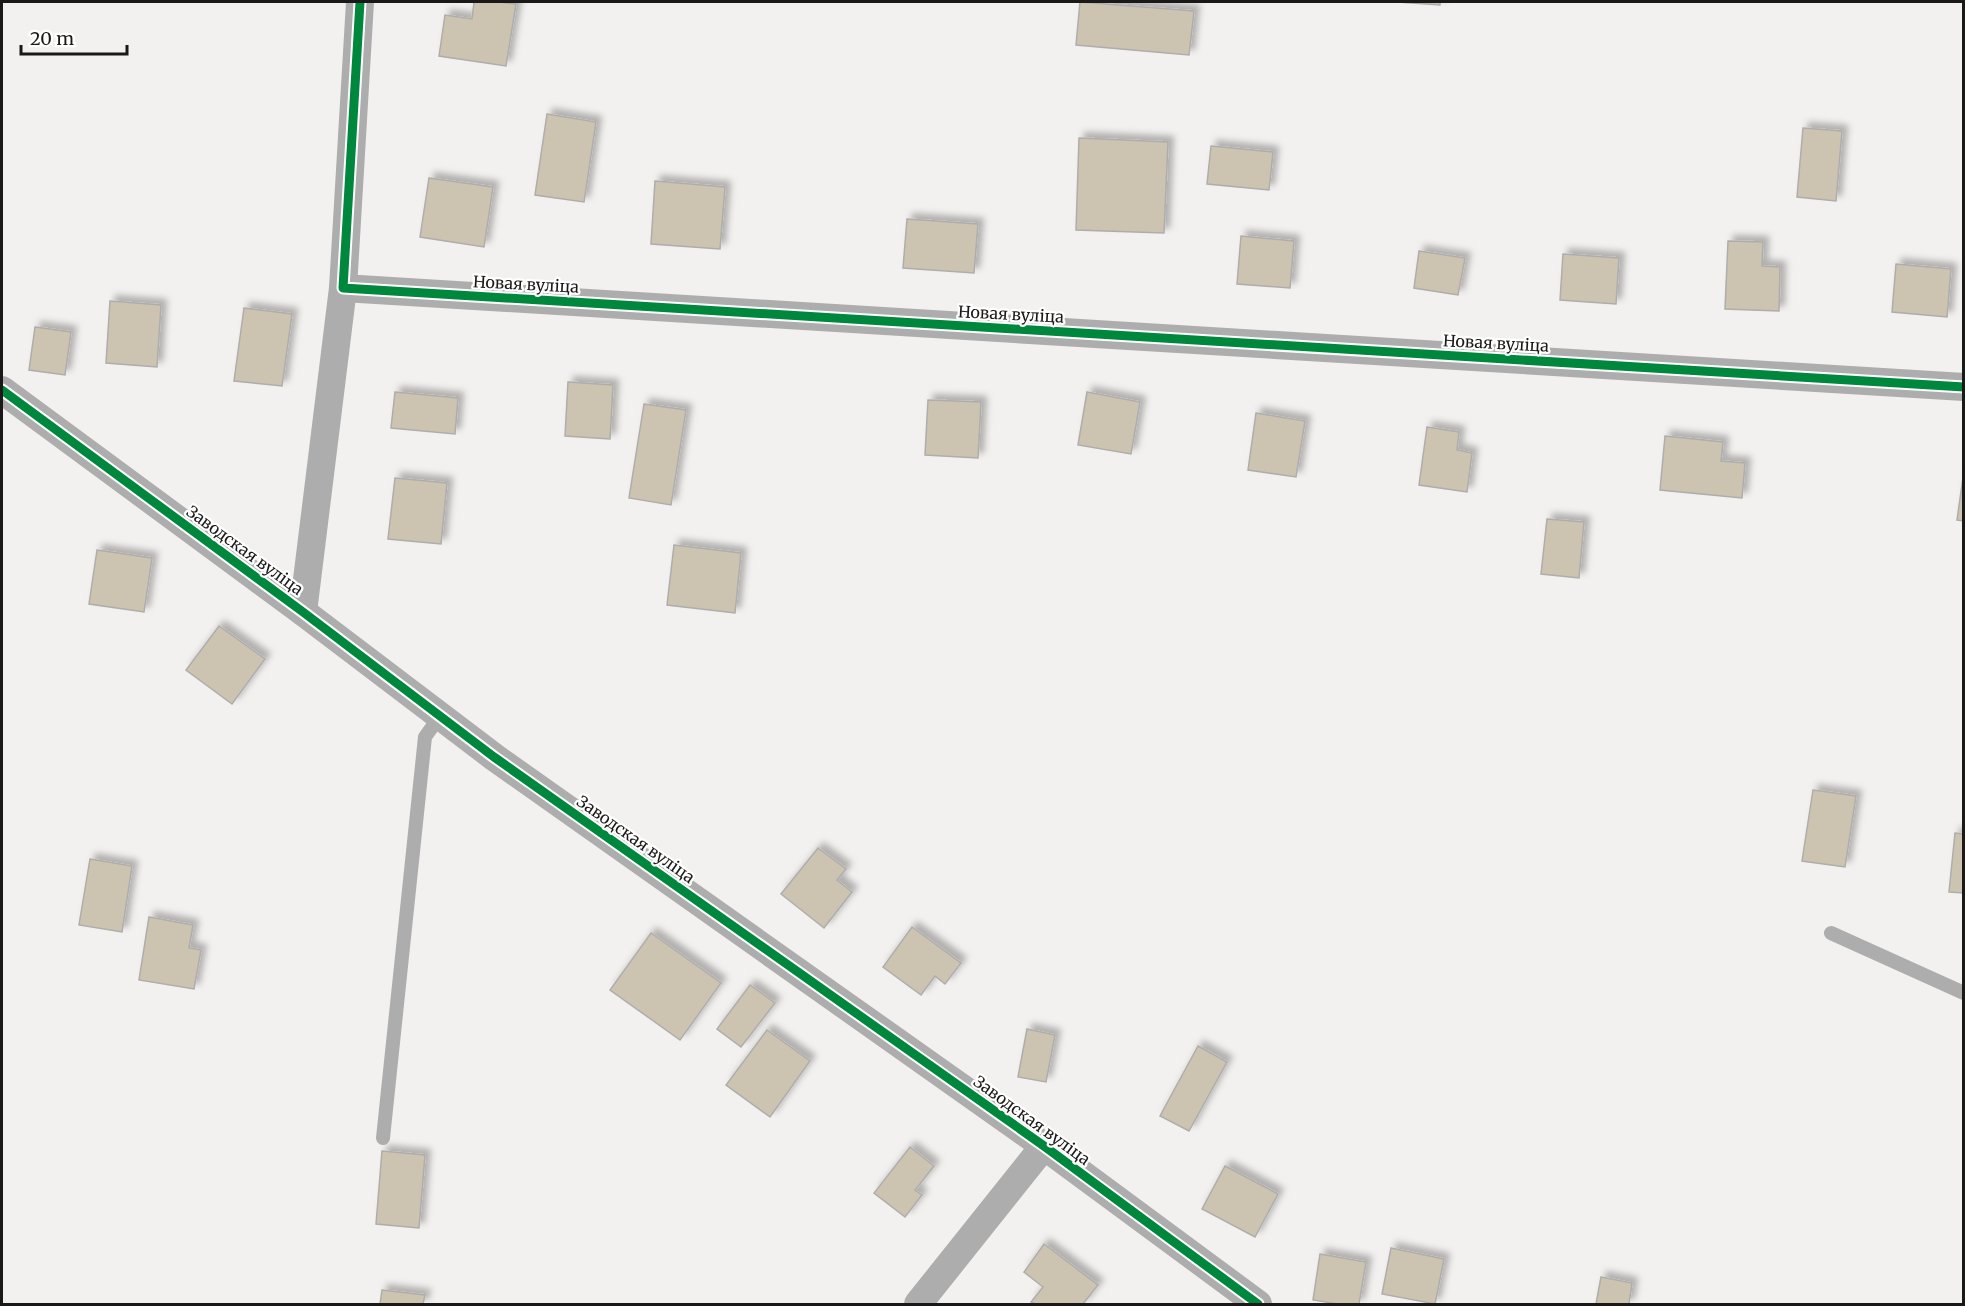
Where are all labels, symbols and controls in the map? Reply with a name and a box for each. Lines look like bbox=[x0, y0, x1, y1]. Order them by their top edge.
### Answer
scale bar bbox=[21, 18, 128, 56]
text: 20 m bbox=[30, 27, 74, 50]
street label: Новая вуліца bbox=[473, 271, 580, 297]
street label: Новая вуліца bbox=[958, 301, 1065, 327]
street label: Новая вуліца bbox=[1443, 330, 1550, 356]
street label: Заводская вуліца bbox=[183, 501, 308, 599]
street label: Заводская вуліца bbox=[573, 791, 699, 887]
street label: Заводская вуліца bbox=[970, 1071, 1095, 1169]

